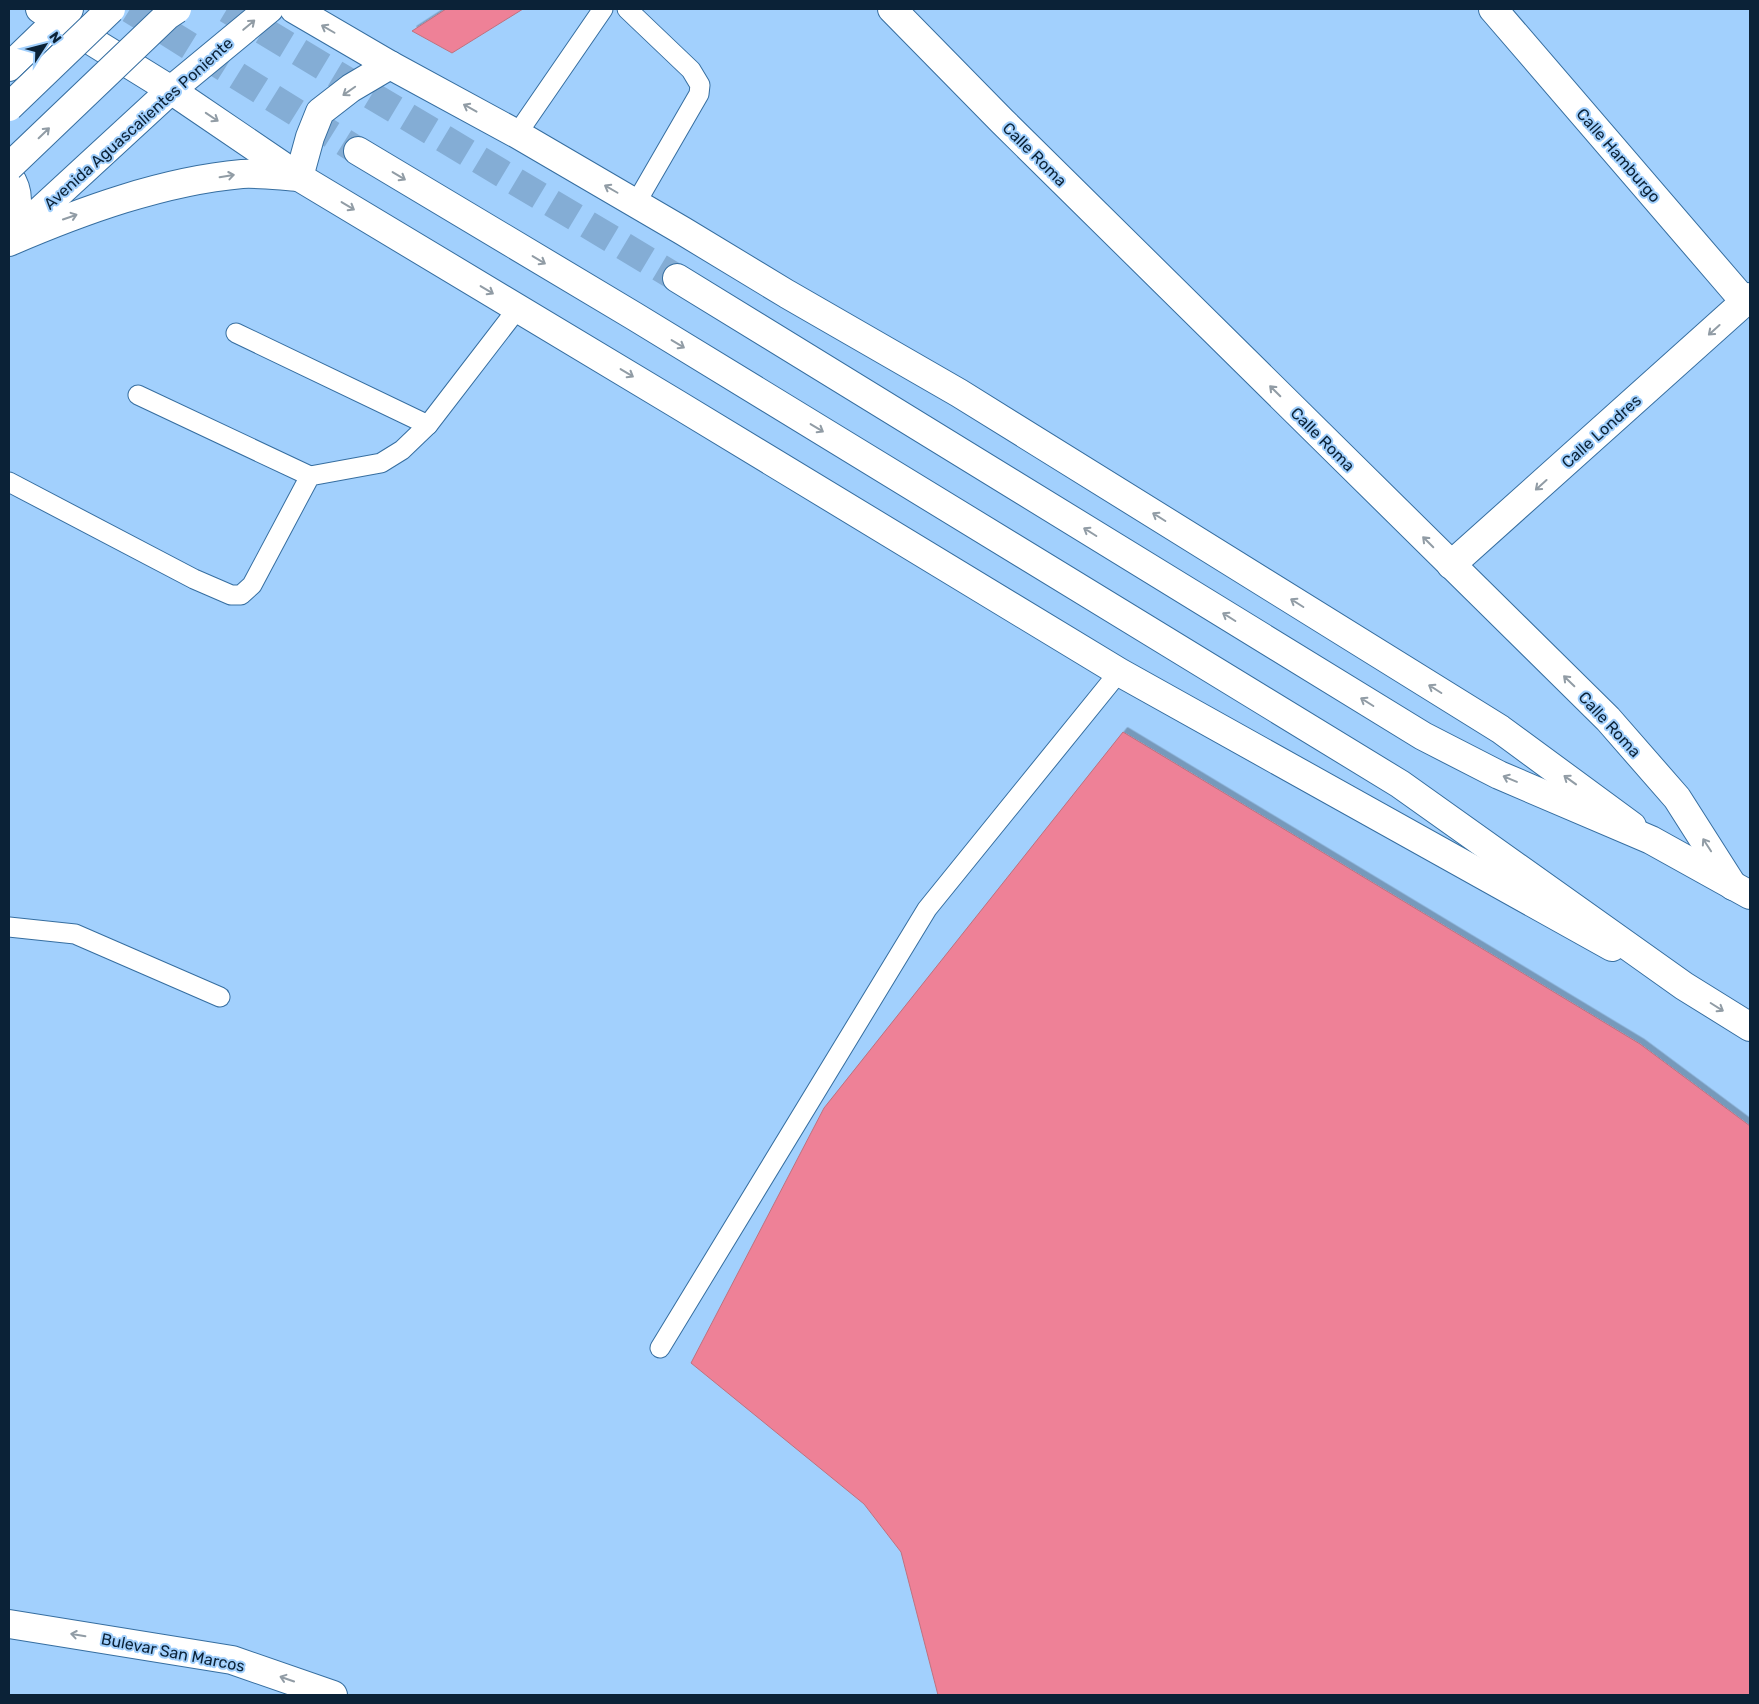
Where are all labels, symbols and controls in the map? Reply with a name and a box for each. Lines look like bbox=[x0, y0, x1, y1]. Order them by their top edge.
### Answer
north arrow bbox=[20, 20, 70, 70]
one-way arrow bbox=[242, 20, 255, 31]
one-way arrow bbox=[322, 23, 336, 33]
text: N bbox=[45, 29, 65, 47]
street label: Avenida Aguascalientes Poniente bbox=[40, 33, 237, 213]
one-way arrow bbox=[342, 86, 356, 96]
one-way arrow bbox=[463, 103, 478, 113]
street label: Calle Hamburgo bbox=[1573, 104, 1665, 206]
one-way arrow bbox=[205, 112, 219, 123]
street label: Calle Roma bbox=[999, 118, 1071, 190]
one-way arrow bbox=[38, 127, 50, 139]
one-way arrow bbox=[219, 171, 235, 181]
one-way arrow bbox=[392, 171, 406, 181]
one-way arrow bbox=[604, 183, 619, 193]
one-way arrow bbox=[340, 202, 354, 212]
one-way arrow bbox=[62, 212, 77, 221]
one-way arrow bbox=[531, 255, 545, 265]
one-way arrow bbox=[480, 285, 494, 295]
one-way arrow bbox=[1707, 324, 1720, 335]
one-way arrow bbox=[670, 339, 684, 349]
one-way arrow bbox=[619, 369, 633, 379]
one-way arrow bbox=[1269, 385, 1281, 397]
street label: Calle Londres bbox=[1558, 391, 1645, 472]
street label: Calle Roma bbox=[1287, 403, 1359, 475]
one-way arrow bbox=[809, 424, 823, 434]
one-way arrow bbox=[1534, 479, 1547, 490]
one-way arrow bbox=[1153, 512, 1167, 522]
one-way arrow bbox=[1084, 526, 1098, 536]
one-way arrow bbox=[1422, 536, 1434, 548]
one-way arrow bbox=[1291, 598, 1305, 608]
one-way arrow bbox=[1222, 612, 1236, 622]
one-way arrow bbox=[1563, 675, 1575, 687]
one-way arrow bbox=[1429, 683, 1443, 693]
street label: Calle Roma bbox=[1574, 688, 1645, 761]
one-way arrow bbox=[1360, 697, 1374, 708]
one-way arrow bbox=[1503, 774, 1518, 784]
one-way arrow bbox=[1563, 775, 1577, 785]
one-way arrow bbox=[1701, 838, 1712, 852]
one-way arrow bbox=[1710, 1002, 1724, 1012]
one-way arrow bbox=[70, 1629, 86, 1639]
street label: Bulevar San Marcos bbox=[99, 1629, 246, 1676]
one-way arrow bbox=[280, 1674, 296, 1683]

